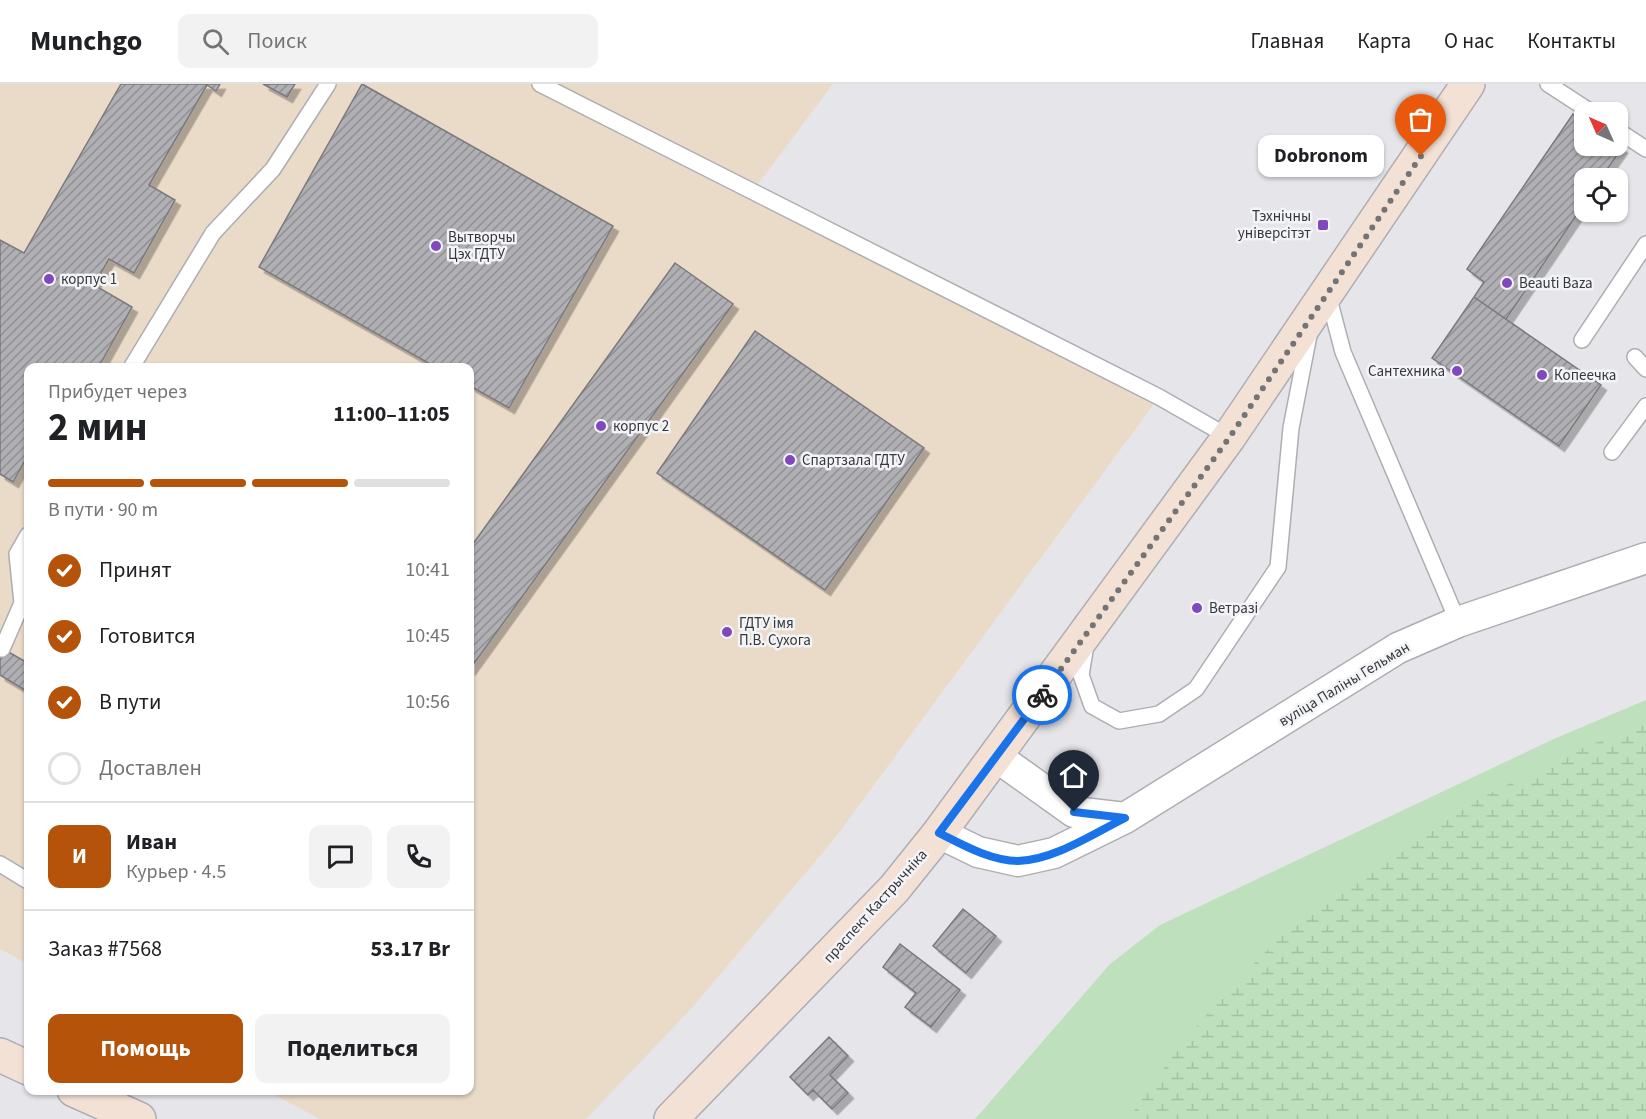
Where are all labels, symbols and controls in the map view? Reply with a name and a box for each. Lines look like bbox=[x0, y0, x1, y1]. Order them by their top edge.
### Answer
search box bbox=[178, 14, 598, 68]
text: Munchgo bbox=[30, 21, 142, 61]
icon: search bbox=[199, 25, 232, 58]
text: Поиск bbox=[247, 25, 307, 57]
text: Главная bbox=[1251, 26, 1324, 56]
text: Карта bbox=[1357, 26, 1411, 56]
text: О нас bbox=[1444, 26, 1494, 56]
text: Контакты bbox=[1527, 26, 1616, 56]
pin bbox=[1395, 94, 1446, 156]
north arrow bbox=[1574, 102, 1628, 156]
map controls bbox=[1574, 102, 1628, 222]
icon: bag bbox=[1404, 103, 1437, 136]
callout: Dobronom bbox=[1259, 135, 1385, 177]
text: Dobronom bbox=[1274, 142, 1368, 170]
button: locate bbox=[1574, 168, 1628, 222]
place label: Тэхнічны універсітэт bbox=[1238, 206, 1311, 244]
marker: Тэхнічны універсітэт bbox=[1316, 218, 1330, 232]
place label: Вытворчы Цэх ГДТУ bbox=[448, 227, 516, 265]
marker: Вытворчы Цэх ГДТУ bbox=[429, 239, 443, 253]
place label: корпус 1 bbox=[61, 269, 117, 290]
marker: корпус 1 bbox=[42, 272, 56, 286]
place label: Beauti Baza bbox=[1519, 273, 1593, 294]
marker: Beauti Baza bbox=[1500, 276, 1514, 290]
place label: Сантехника bbox=[1368, 361, 1445, 382]
marker: Сантехника bbox=[1450, 364, 1464, 378]
place label: Копеечка bbox=[1554, 365, 1616, 386]
marker: Копеечка bbox=[1535, 368, 1549, 382]
text: Прибудет через bbox=[48, 378, 187, 406]
text: 11:00–11:05 bbox=[333, 398, 450, 430]
text: 2 мин bbox=[48, 400, 148, 456]
place label: корпус 2 bbox=[613, 416, 669, 437]
marker: корпус 2 bbox=[594, 419, 608, 433]
place label: Спартзала ГДТУ bbox=[802, 450, 905, 471]
marker: Спартзала ГДТУ bbox=[783, 453, 797, 467]
text: В пути · 90 m bbox=[48, 496, 158, 524]
icon: check bbox=[48, 554, 81, 587]
text: Принят bbox=[99, 554, 172, 586]
text: 10:41 bbox=[405, 556, 450, 584]
place label: Ветразі bbox=[1209, 598, 1258, 619]
marker: Ветразі bbox=[1190, 601, 1204, 615]
place label: ГДТУ імя П.В. Сухога bbox=[739, 613, 811, 651]
icon: check bbox=[48, 620, 81, 653]
text: Готовится bbox=[99, 620, 196, 652]
text: 10:45 bbox=[405, 622, 450, 650]
marker: ГДТУ імя П.В. Сухога bbox=[720, 625, 734, 639]
street label: вуліца Паліны Гельман bbox=[1275, 637, 1414, 732]
courier bbox=[1012, 665, 1072, 725]
icon: bike bbox=[1026, 679, 1059, 712]
icon: check bbox=[48, 686, 81, 719]
text: В пути bbox=[99, 686, 161, 718]
text: 10:56 bbox=[405, 688, 450, 716]
pin bbox=[1048, 750, 1099, 812]
text: Доставлен bbox=[99, 752, 202, 784]
icon: home bbox=[1057, 759, 1090, 792]
button: chat bbox=[309, 825, 372, 888]
button: phone bbox=[387, 825, 450, 888]
text: Иван bbox=[126, 826, 177, 858]
text: И bbox=[72, 840, 87, 872]
street label: праспект Кастрычніка bbox=[819, 845, 932, 968]
text: Курьер · 4.5 bbox=[126, 858, 226, 886]
text: Заказ #7568 bbox=[48, 933, 162, 965]
text: 53.17 Br bbox=[370, 933, 450, 965]
button: Помощь bbox=[48, 1014, 243, 1083]
button: Поделиться bbox=[255, 1014, 450, 1083]

